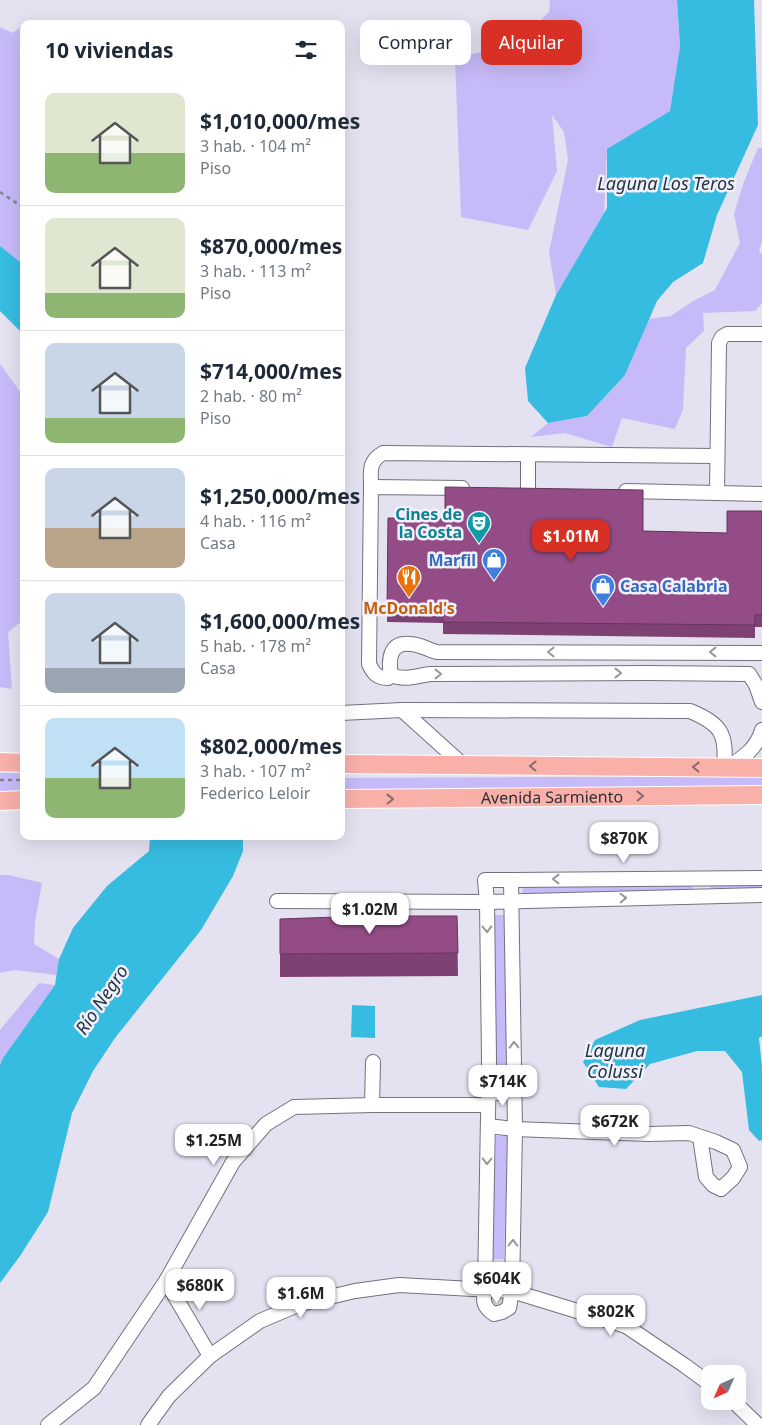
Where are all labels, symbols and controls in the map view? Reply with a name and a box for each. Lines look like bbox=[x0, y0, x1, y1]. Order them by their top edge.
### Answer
chip: Comprar bbox=[360, 20, 471, 65]
chip: Alquilar bbox=[481, 20, 582, 65]
text: 10 viviendas bbox=[45, 36, 174, 64]
icon: filters bbox=[292, 36, 320, 64]
text: $1,010,000/mes bbox=[200, 107, 360, 135]
icon: home bbox=[85, 113, 145, 173]
text: 3 hab. · 104 m² bbox=[200, 135, 311, 157]
text: Piso bbox=[200, 157, 231, 179]
water label: Laguna Los Teros bbox=[597, 171, 735, 195]
text: $870,000/mes bbox=[200, 232, 342, 260]
icon: home bbox=[85, 238, 145, 298]
text: 3 hab. · 113 m² bbox=[200, 260, 311, 282]
text: Piso bbox=[200, 282, 231, 304]
text: $714,000/mes bbox=[200, 357, 342, 385]
icon: home bbox=[85, 363, 145, 423]
text: 2 hab. · 80 m² bbox=[200, 385, 302, 407]
text: Piso bbox=[200, 407, 231, 429]
text: $1,250,000/mes bbox=[200, 482, 360, 510]
icon: home bbox=[85, 488, 145, 548]
place label: Cines de la Costa bbox=[395, 503, 462, 543]
text: 4 hab. · 116 m² bbox=[200, 510, 311, 532]
theatre icon: Cines de la Costa bbox=[466, 510, 492, 544]
pin: $1.01M bbox=[530, 520, 612, 562]
text: $1.01M bbox=[543, 525, 599, 547]
text: Casa bbox=[200, 532, 236, 554]
shop icon: Marfil bbox=[481, 547, 507, 581]
place label: Marfil bbox=[428, 549, 476, 571]
restaurant icon: McDonald's bbox=[396, 564, 422, 598]
shop icon: Casa Calabria bbox=[590, 573, 616, 607]
place label: Casa Calabria bbox=[620, 575, 727, 597]
place label: McDonald's bbox=[363, 597, 455, 619]
text: $1,600,000/mes bbox=[200, 607, 360, 635]
icon: home bbox=[85, 613, 145, 673]
text: 5 hab. · 178 m² bbox=[200, 635, 311, 657]
one-way arrow bbox=[547, 647, 554, 657]
one-way arrow bbox=[709, 647, 717, 658]
text: Casa bbox=[200, 657, 236, 679]
one-way arrow bbox=[615, 668, 623, 678]
one-way arrow bbox=[435, 669, 443, 679]
text: $802,000/mes bbox=[200, 732, 342, 760]
icon: home bbox=[85, 738, 145, 798]
text: 3 hab. · 107 m² bbox=[200, 760, 311, 782]
one-way arrow bbox=[529, 761, 537, 771]
one-way arrow bbox=[692, 762, 700, 772]
text: Federico Leloir bbox=[200, 782, 310, 804]
street label: Avenida Sarmiento bbox=[481, 785, 623, 809]
one-way arrow bbox=[636, 791, 644, 801]
one-way arrow bbox=[386, 793, 394, 804]
pin: $870K bbox=[589, 822, 659, 864]
text: $870K bbox=[600, 827, 648, 849]
one-way arrow bbox=[552, 874, 560, 884]
pin: $1.02M bbox=[329, 892, 411, 935]
one-way arrow bbox=[619, 892, 627, 903]
text: $1.02M bbox=[342, 898, 398, 920]
one-way arrow bbox=[482, 925, 492, 933]
water label: Río Negro bbox=[69, 960, 133, 1039]
water label: Laguna Colussi bbox=[585, 1038, 645, 1083]
one-way arrow bbox=[509, 1041, 520, 1049]
pin: $714K bbox=[468, 1064, 538, 1107]
text: $714K bbox=[479, 1070, 527, 1092]
pin: $672K bbox=[580, 1104, 650, 1147]
text: $672K bbox=[591, 1110, 639, 1132]
pin: $1.25M bbox=[173, 1124, 255, 1166]
text: $1.25M bbox=[186, 1129, 242, 1151]
one-way arrow bbox=[482, 1157, 493, 1165]
one-way arrow bbox=[508, 1238, 518, 1246]
pin: $604K bbox=[462, 1262, 532, 1304]
text: $604K bbox=[473, 1267, 521, 1289]
pin: $680K bbox=[165, 1268, 235, 1311]
text: $680K bbox=[176, 1274, 224, 1296]
pin: $1.6M bbox=[266, 1276, 336, 1319]
text: $1.6M bbox=[277, 1282, 325, 1304]
pin: $802K bbox=[576, 1294, 646, 1337]
text: $802K bbox=[587, 1300, 635, 1322]
north arrow bbox=[701, 1365, 746, 1410]
map controls bbox=[701, 1365, 746, 1410]

